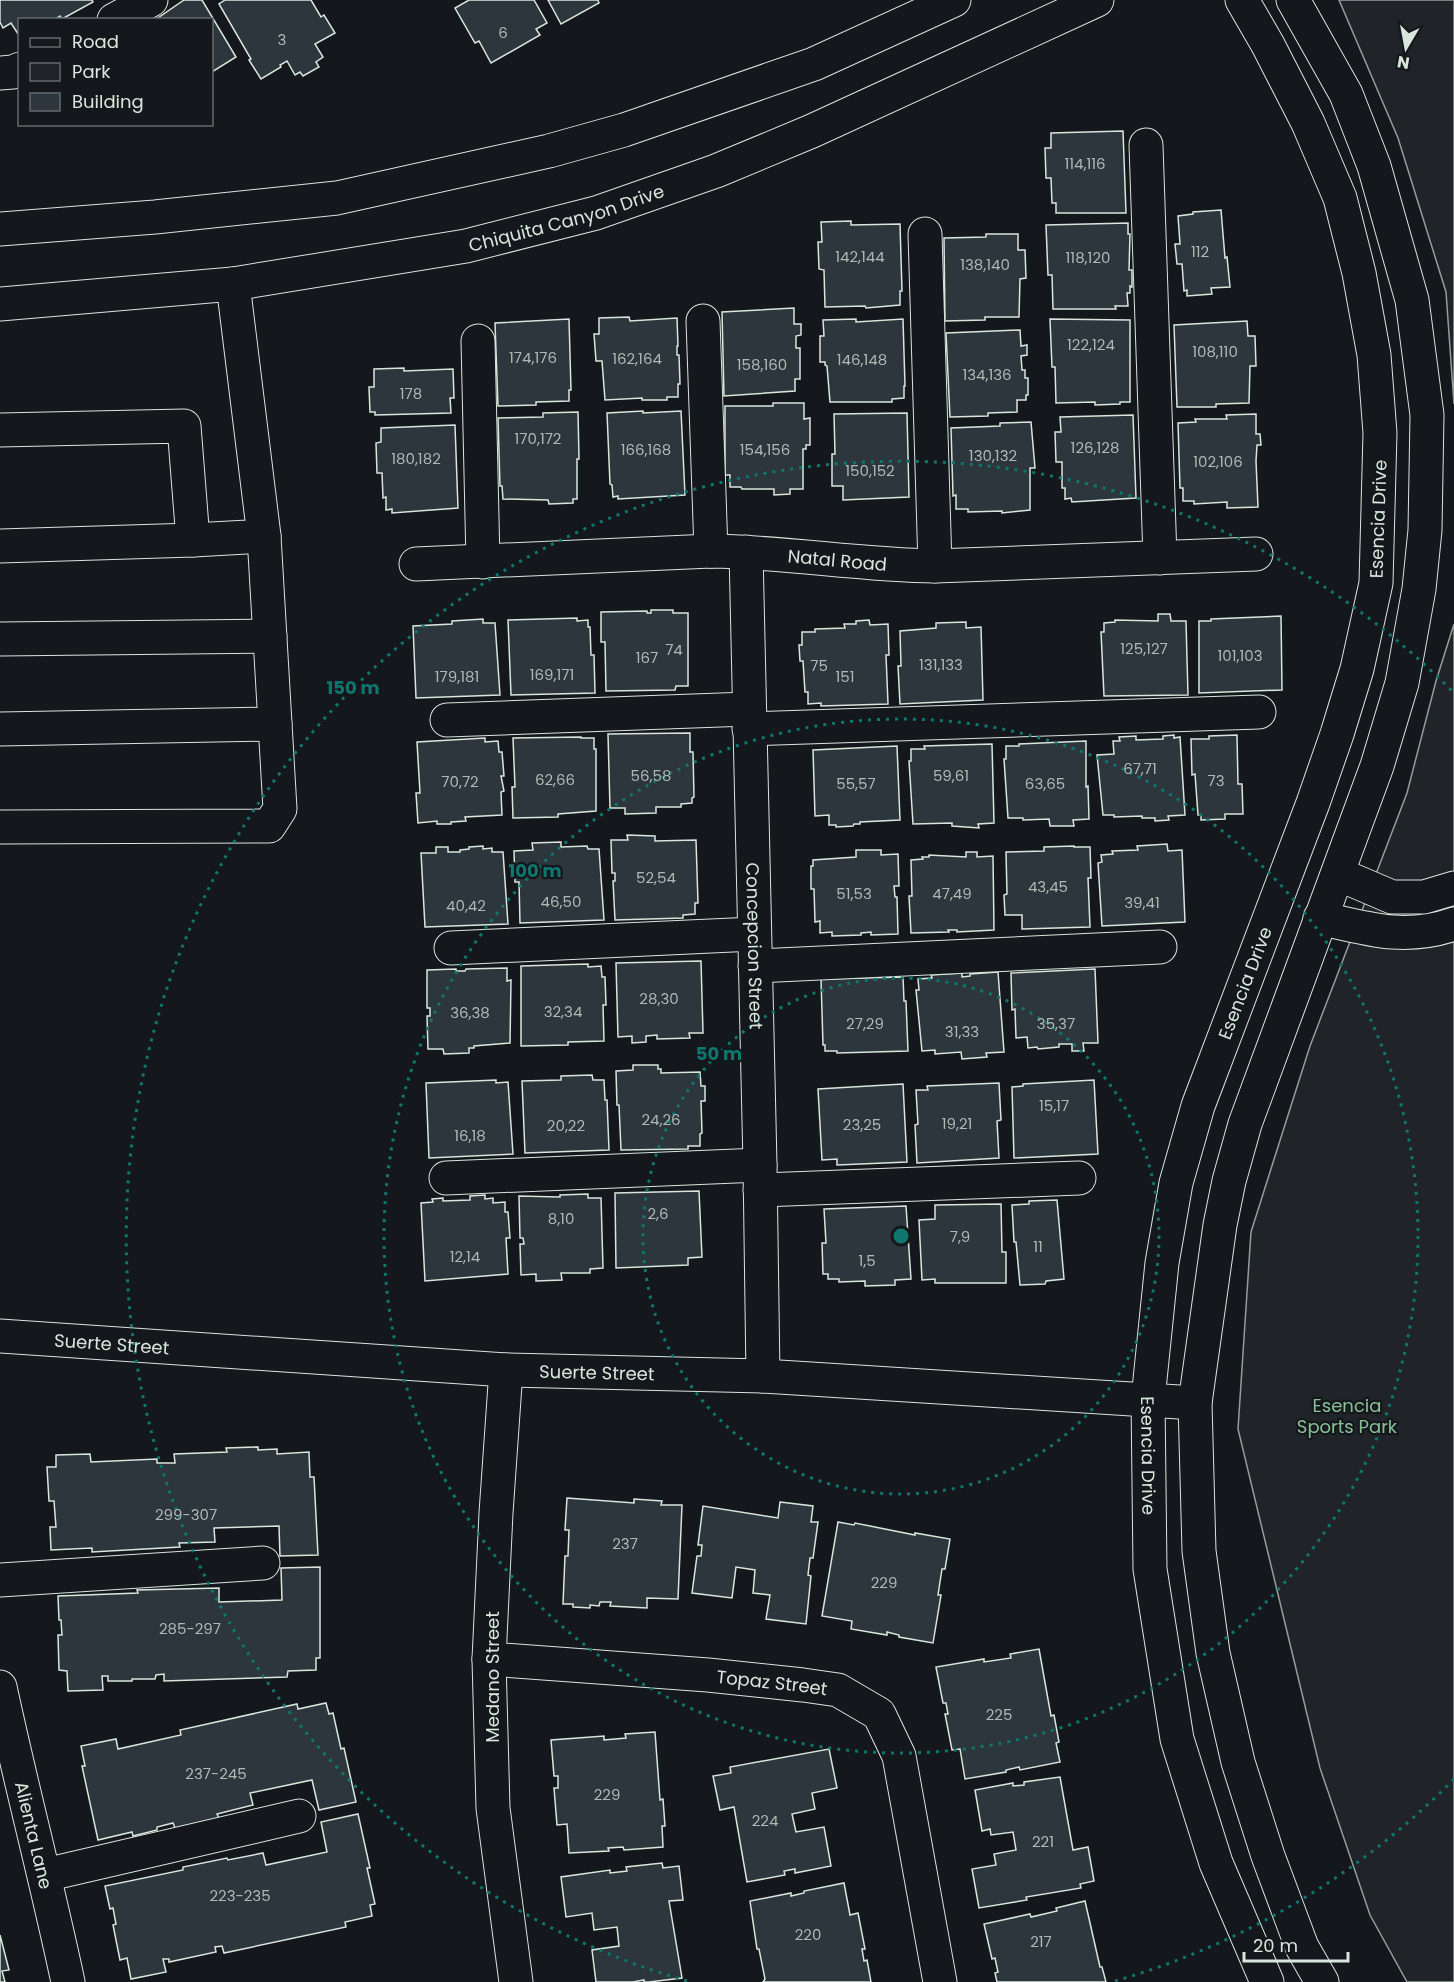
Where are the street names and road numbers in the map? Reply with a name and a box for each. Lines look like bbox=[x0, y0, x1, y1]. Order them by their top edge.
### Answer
street label: Chiquita Canyon Drive bbox=[466, 178, 667, 257]
street label: Esencia Drive bbox=[1363, 459, 1393, 579]
street label: Natal Road bbox=[787, 543, 888, 576]
street label: Concepcion Street bbox=[741, 862, 769, 1030]
street label: Esencia Drive bbox=[1212, 923, 1278, 1043]
street label: Suerte Street bbox=[53, 1327, 170, 1360]
street label: Suerte Street bbox=[539, 1358, 655, 1386]
street label: Esencia Drive bbox=[1135, 1396, 1162, 1515]
street label: Medano Street bbox=[480, 1611, 505, 1743]
street label: Topaz Street bbox=[715, 1663, 829, 1701]
street label: Alienta Lane bbox=[9, 1779, 59, 1891]

